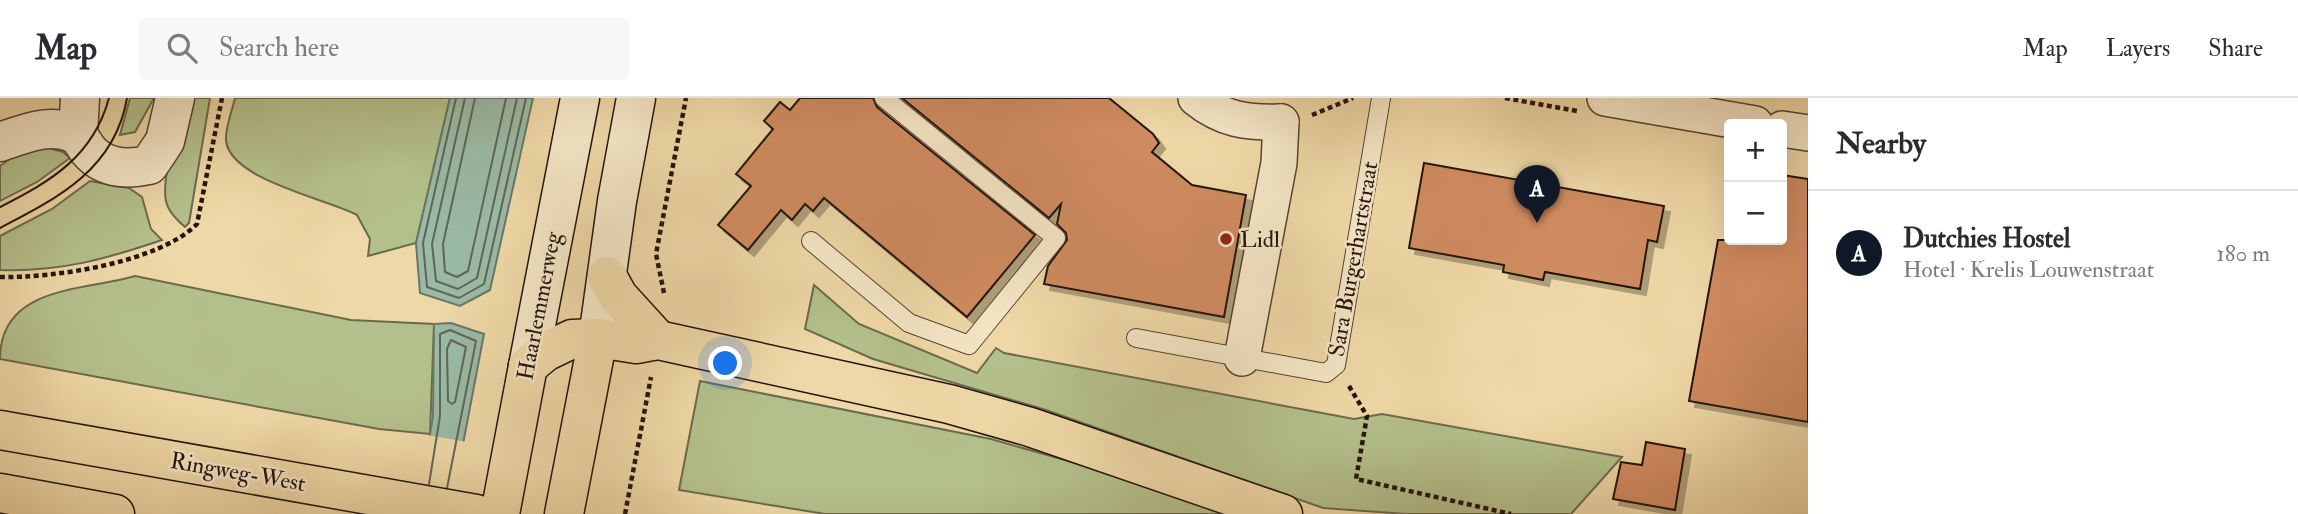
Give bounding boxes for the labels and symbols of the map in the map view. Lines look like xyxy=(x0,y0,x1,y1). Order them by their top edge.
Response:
street label: Sara Burgerhartstraat xyxy=(1322,159,1384,359)
pin: A xyxy=(1514,165,1560,223)
place label: Lidl xyxy=(1240,225,1280,254)
street label: Haarlemmerweg xyxy=(510,229,568,383)
marker: Lidl xyxy=(1218,231,1234,247)
your location xyxy=(708,346,742,380)
street label: Ringweg-West xyxy=(168,446,308,498)

